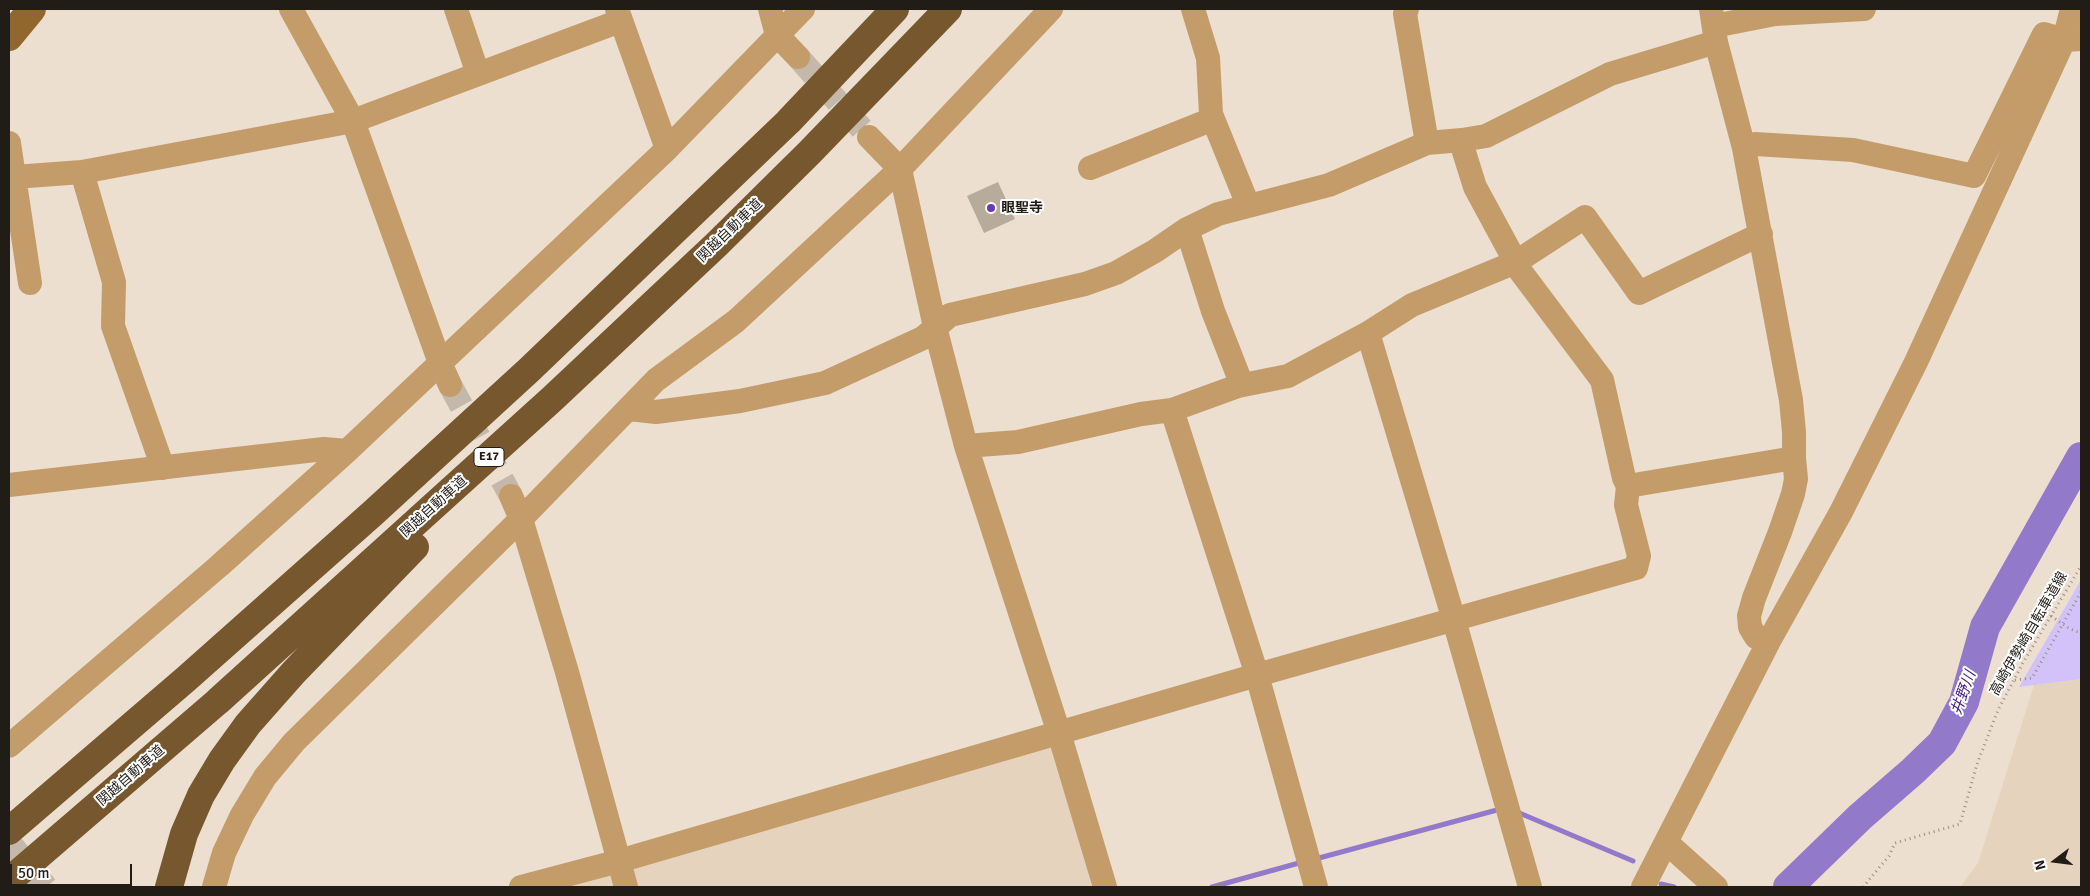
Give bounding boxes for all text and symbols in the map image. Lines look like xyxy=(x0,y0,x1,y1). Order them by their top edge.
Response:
street label: 関越自動車道 xyxy=(694,196,766,266)
place label: 眼聖寺 xyxy=(1001,200,1043,216)
marker: 眼聖寺 xyxy=(985,202,997,214)
road number: E17 xyxy=(474,448,504,467)
street label: 関越自動車道 xyxy=(397,473,471,541)
street label: 高崎伊勢崎自転車道線 xyxy=(1987,569,2071,699)
water label: 井野川 xyxy=(1948,669,1980,717)
street label: 関越自動車道 xyxy=(94,742,168,810)
north arrow xyxy=(2030,836,2080,886)
scale bar xyxy=(12,854,135,886)
text: N xyxy=(2031,858,2050,872)
text: 50 m xyxy=(18,864,49,882)

